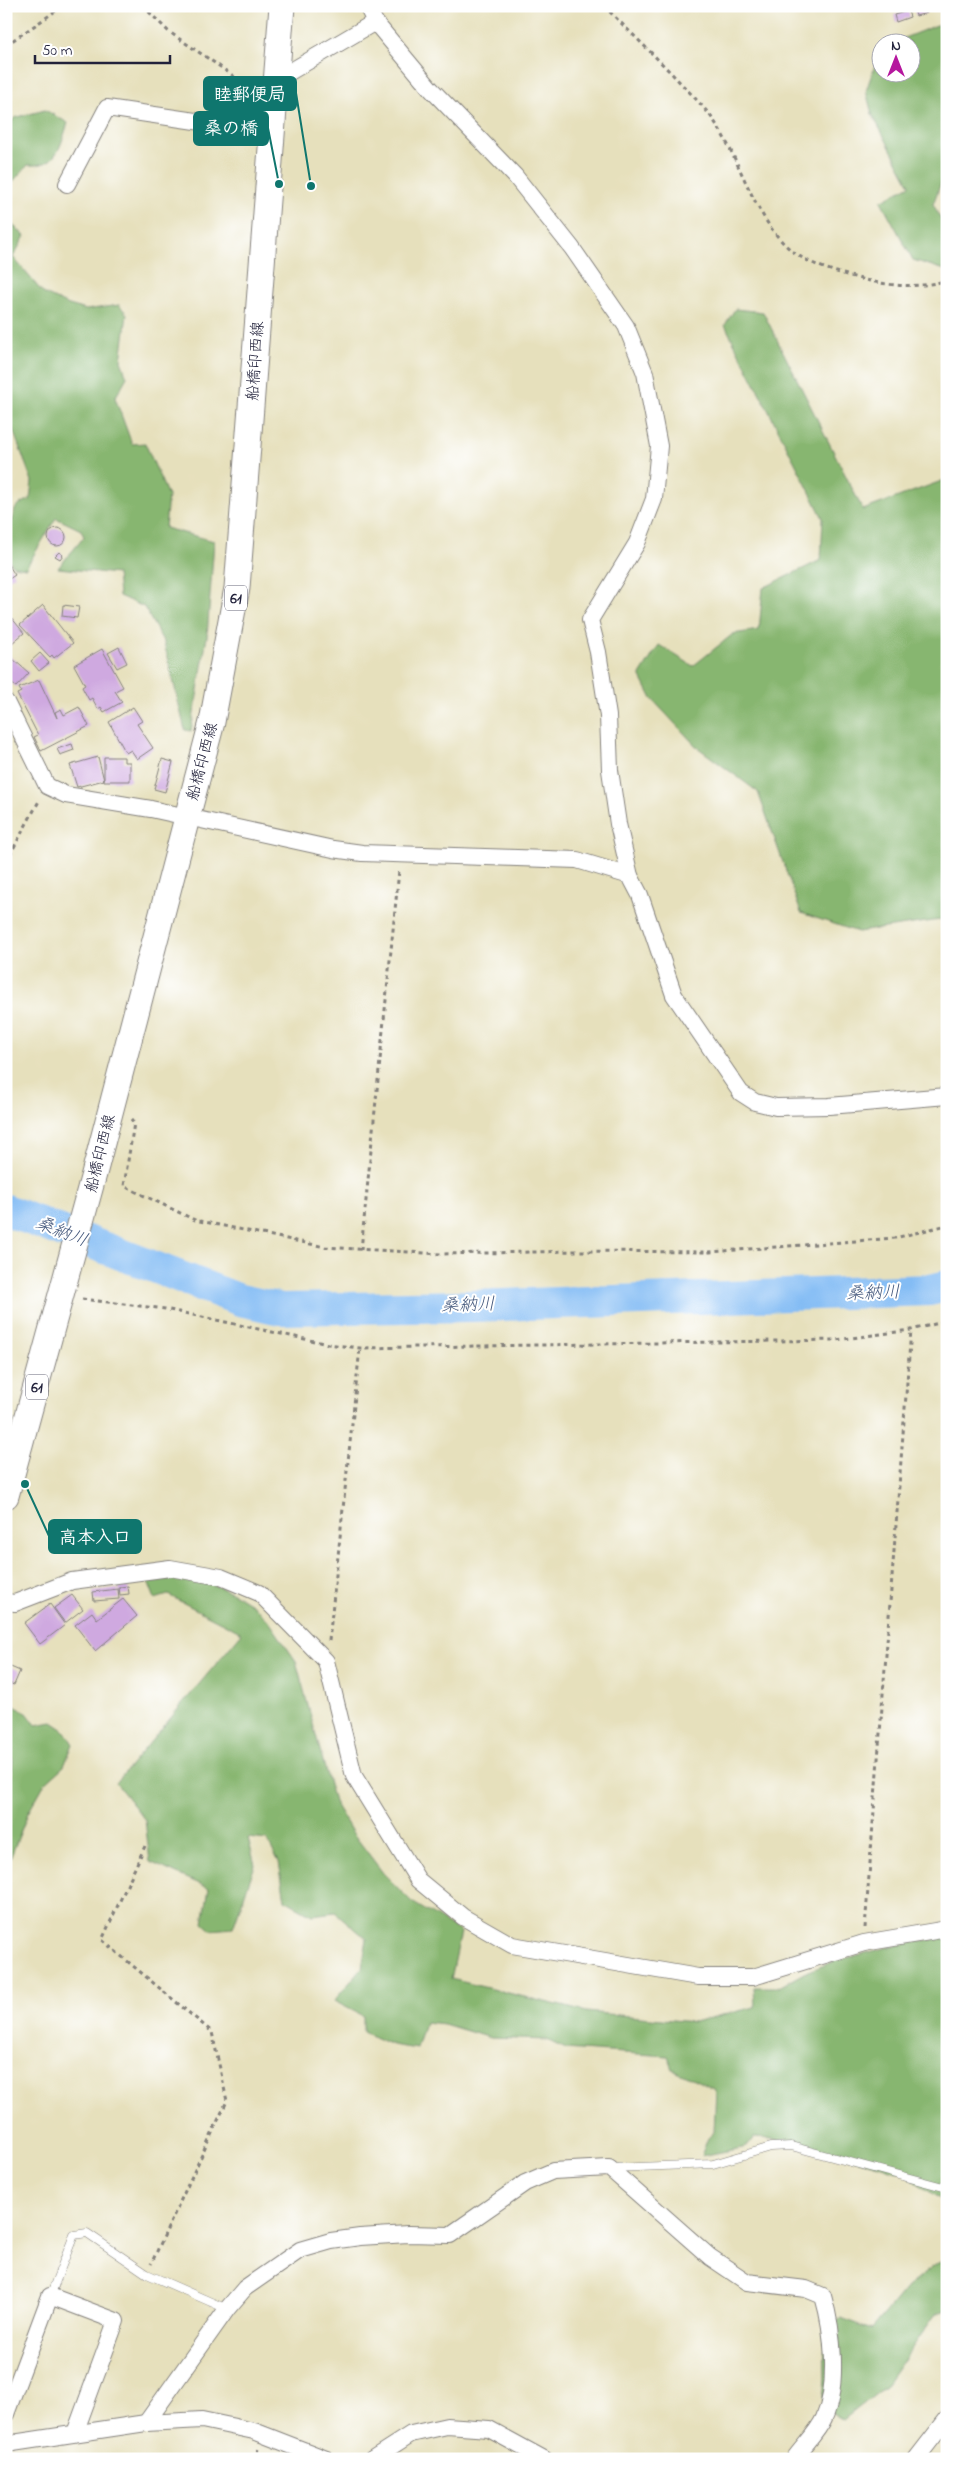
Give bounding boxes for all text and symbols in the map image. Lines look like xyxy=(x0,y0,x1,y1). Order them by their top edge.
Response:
scale bar xyxy=(35,32,170,64)
north arrow xyxy=(870,32,920,82)
text: N xyxy=(891,36,901,57)
text: 50 m xyxy=(42,40,73,62)
callout: 睦郵便局 xyxy=(204,77,296,110)
text: 睦郵便局 xyxy=(214,83,286,109)
callout: 桑の橋 xyxy=(194,112,268,145)
text: 桑の橋 xyxy=(204,117,258,143)
street label: 船橋印西線 xyxy=(241,320,271,402)
road number: 61 xyxy=(225,586,247,610)
street label: 船橋印西線 xyxy=(181,720,225,803)
street label: 船橋印西線 xyxy=(80,1112,122,1195)
water label: 桑納川 xyxy=(31,1211,91,1255)
water label: 桑納川 xyxy=(846,1280,901,1308)
water label: 桑納川 xyxy=(441,1292,496,1320)
road number: 61 xyxy=(26,1374,48,1400)
callout: 高本入口 xyxy=(49,1520,141,1553)
text: 高本入口 xyxy=(59,1526,131,1552)

